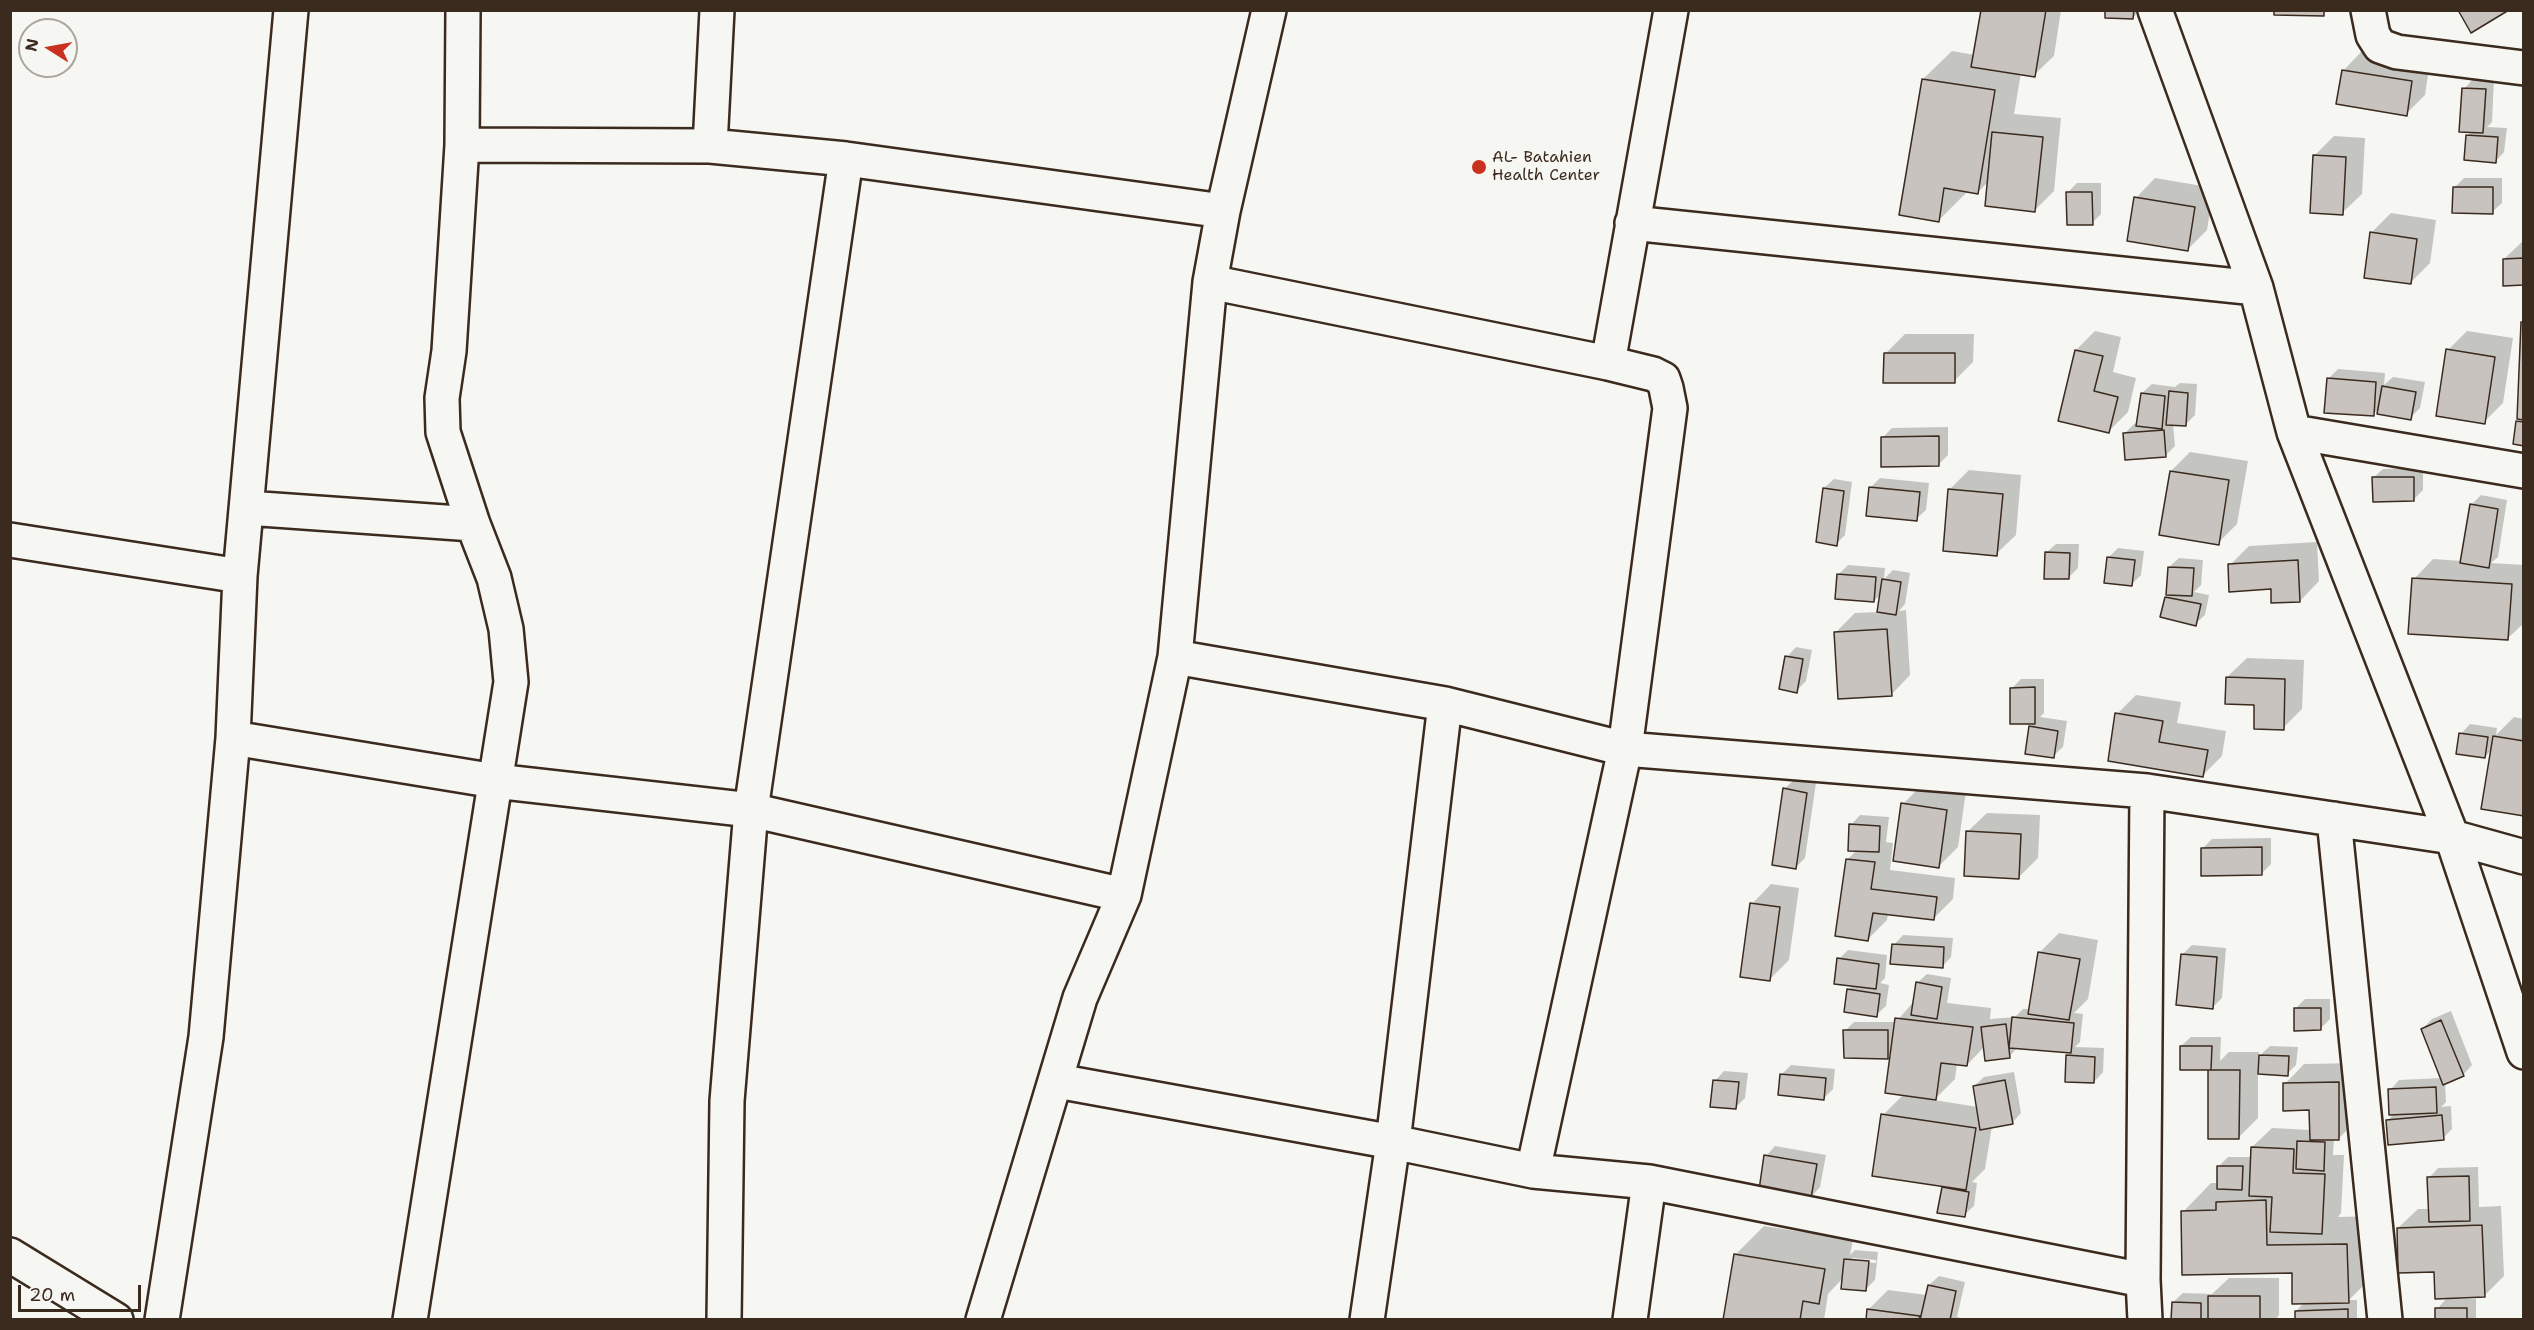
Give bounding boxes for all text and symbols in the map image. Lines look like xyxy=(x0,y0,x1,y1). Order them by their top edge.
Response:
north arrow xyxy=(18,18,78,78)
text: N xyxy=(20,37,43,53)
place label: AL- Batahien Health Center xyxy=(1492,148,1600,186)
marker: AL- Batahien Health Center xyxy=(1470,158,1488,176)
scale bar xyxy=(21,1273,144,1311)
text: 20 m xyxy=(29,1283,75,1307)

